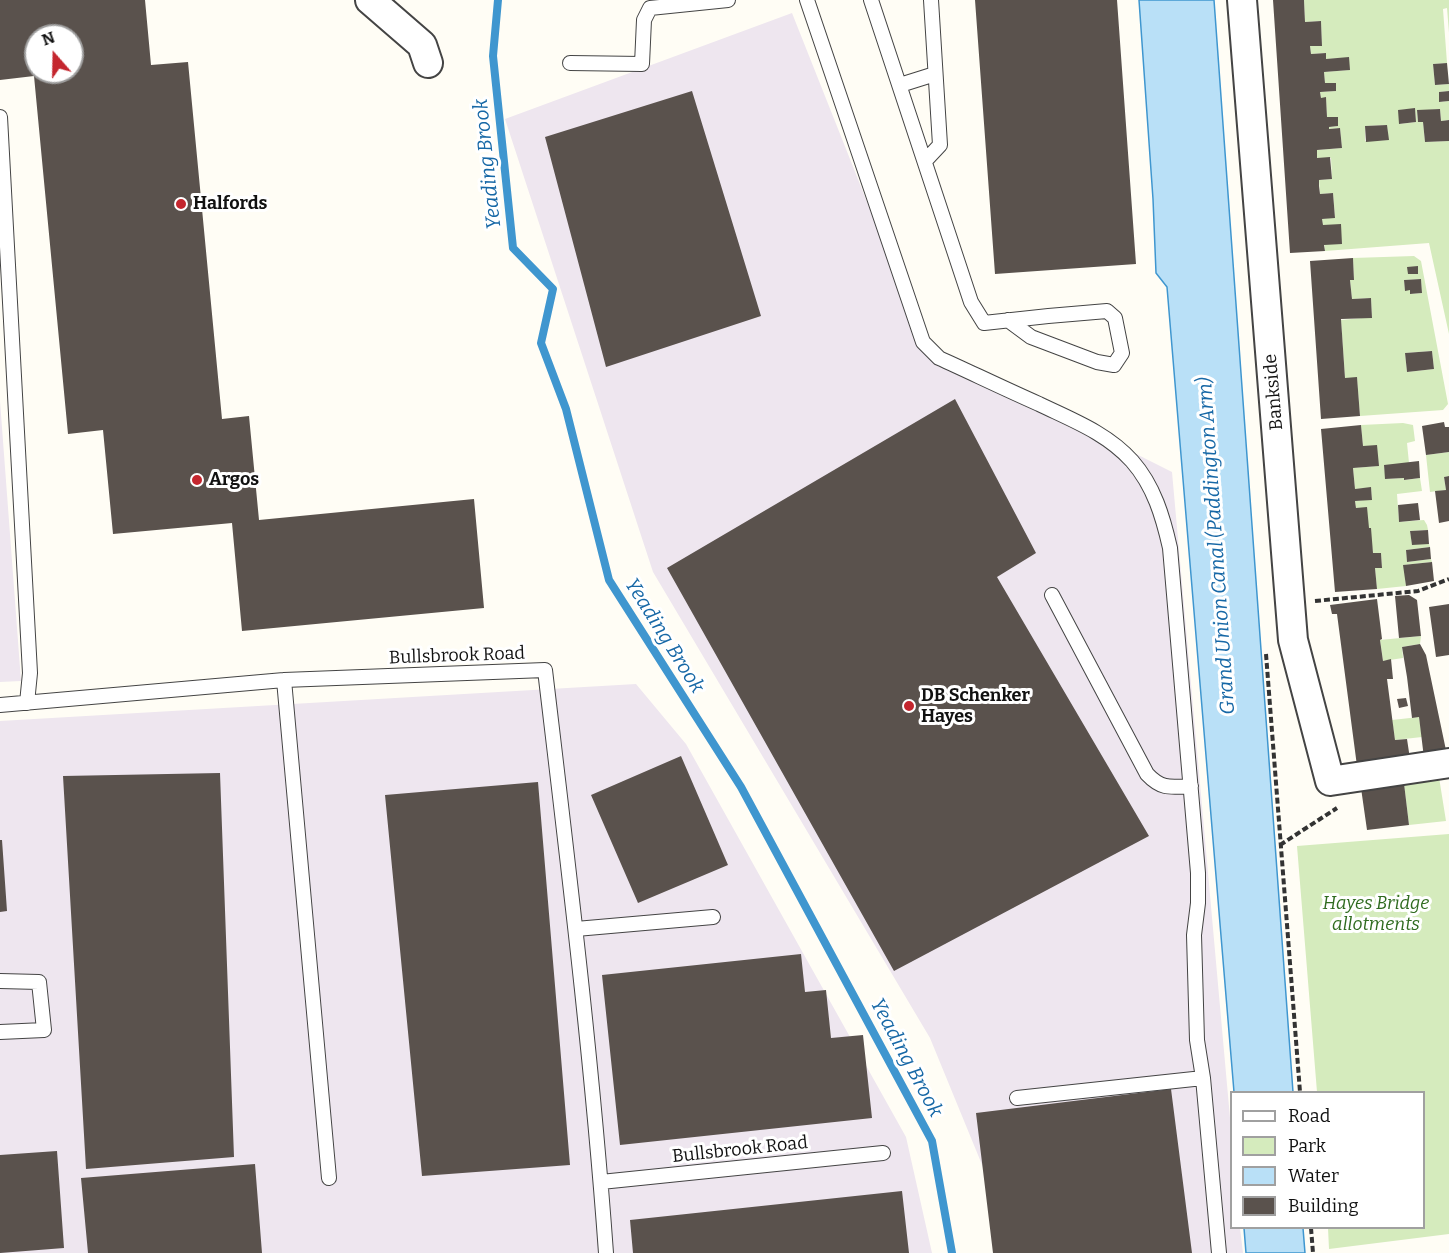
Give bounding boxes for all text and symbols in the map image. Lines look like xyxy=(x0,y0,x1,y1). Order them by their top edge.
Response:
north arrow xyxy=(24,24,84,84)
text: N xyxy=(39,27,57,50)
water label: Yeading Brook xyxy=(469,98,507,230)
place label: Halfords xyxy=(193,193,267,215)
marker: Halfords xyxy=(174,197,188,211)
street label: Bankside xyxy=(1260,353,1288,431)
water label: Grand Union Canal (Paddington Arm) xyxy=(1193,377,1241,715)
place label: Argos xyxy=(209,469,259,491)
marker: Argos xyxy=(190,473,204,487)
water label: Yeading Brook xyxy=(619,574,709,698)
street label: Bullsbrook Road xyxy=(389,643,525,669)
place label: DB Schenker Hayes xyxy=(921,685,1030,728)
marker: DB Schenker Hayes xyxy=(902,699,916,713)
park label: Hayes Bridge allotments xyxy=(1323,893,1429,936)
water label: Yeading Brook xyxy=(865,995,947,1121)
legend xyxy=(1230,1091,1425,1229)
text: Road xyxy=(1288,1105,1330,1127)
street label: Bullsbrook Road xyxy=(671,1132,809,1168)
text: Park xyxy=(1288,1135,1326,1157)
text: Water xyxy=(1288,1165,1339,1187)
text: Building xyxy=(1288,1195,1359,1217)

